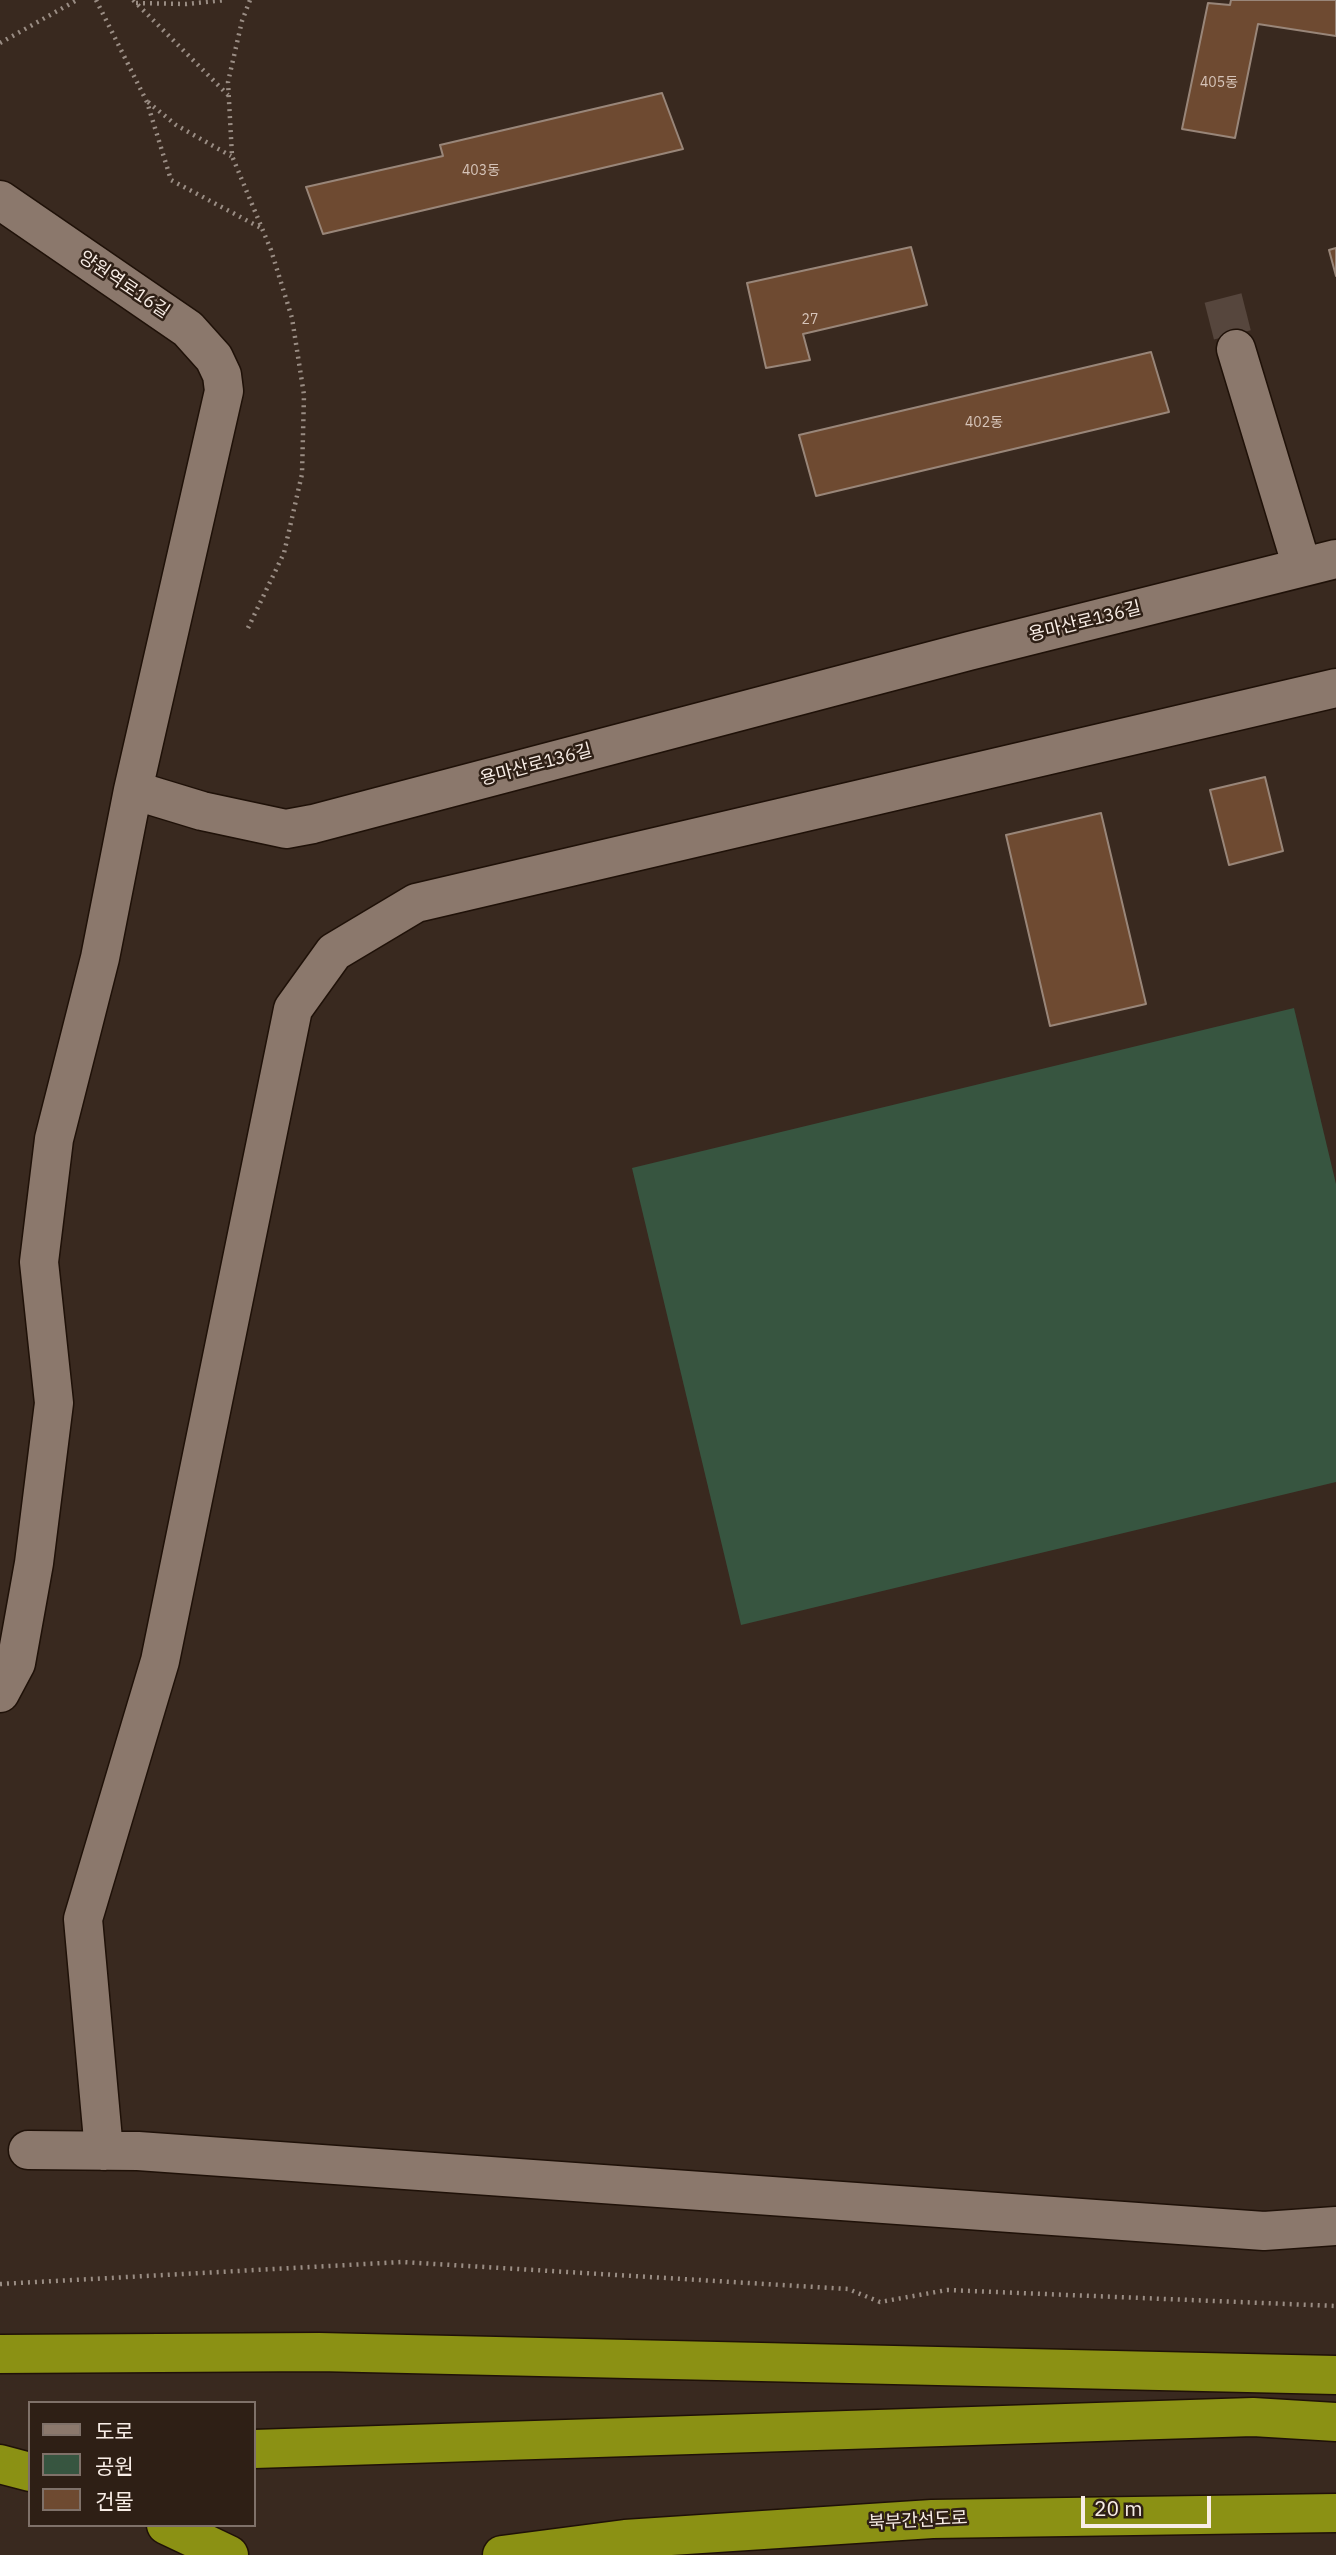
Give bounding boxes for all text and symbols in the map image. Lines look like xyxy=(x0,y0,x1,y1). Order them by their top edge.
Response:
house number: 405동 xyxy=(1200,75,1238,91)
house number: 403동 xyxy=(462,163,500,179)
street label: 양원역로16길 xyxy=(75,247,173,323)
house number: 27 xyxy=(802,312,818,328)
house number: 402동 xyxy=(965,415,1003,431)
street label: 용마산로136길 xyxy=(1026,598,1144,646)
street label: 용마산로136길 xyxy=(478,740,594,790)
legend xyxy=(28,2401,256,2527)
text: 도로 xyxy=(95,2417,134,2445)
text: 공원 xyxy=(95,2452,134,2480)
scale bar xyxy=(1084,2482,1214,2526)
text: 건물 xyxy=(95,2487,134,2515)
text: 20 m xyxy=(1094,2494,1143,2522)
street label: 북부간선도로 xyxy=(868,2508,968,2534)

